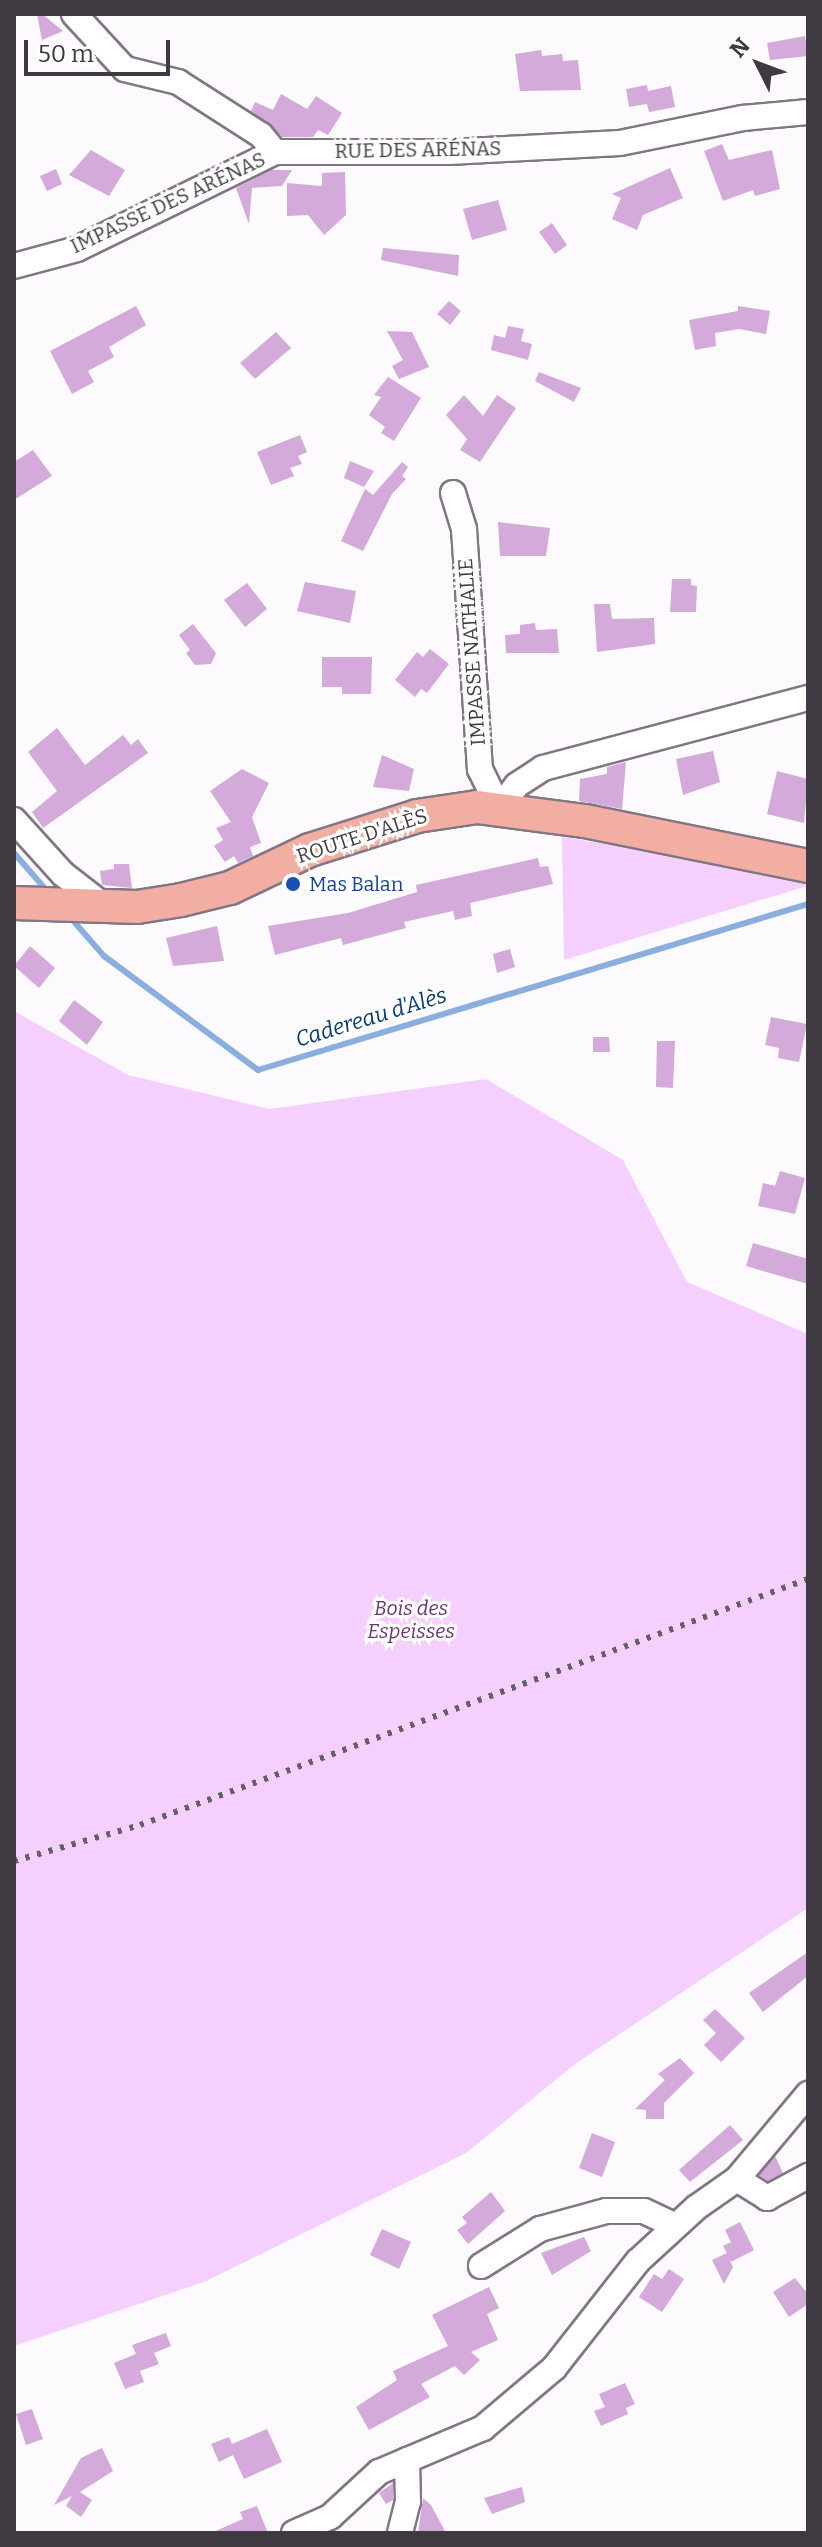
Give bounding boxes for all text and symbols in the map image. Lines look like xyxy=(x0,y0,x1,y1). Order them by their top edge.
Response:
scale bar xyxy=(28,24,174,74)
north arrow xyxy=(718,24,798,104)
text: N xyxy=(724,32,756,63)
text: 50 m xyxy=(38,40,94,68)
street label: RUE DES ARÉNAS xyxy=(334,137,502,163)
street label: IMPASSE DES ARÉNAS xyxy=(67,147,269,259)
street label: IMPASSE NATHALIE xyxy=(453,557,491,747)
street label: ROUTE D'ALÈS xyxy=(294,804,430,868)
place label: Mas Balan xyxy=(309,872,403,896)
marker: Mas Balan xyxy=(284,875,302,893)
water label: Cadereau d'Alès xyxy=(292,981,450,1053)
park label: Bois des Espeisses xyxy=(367,1597,455,1644)

